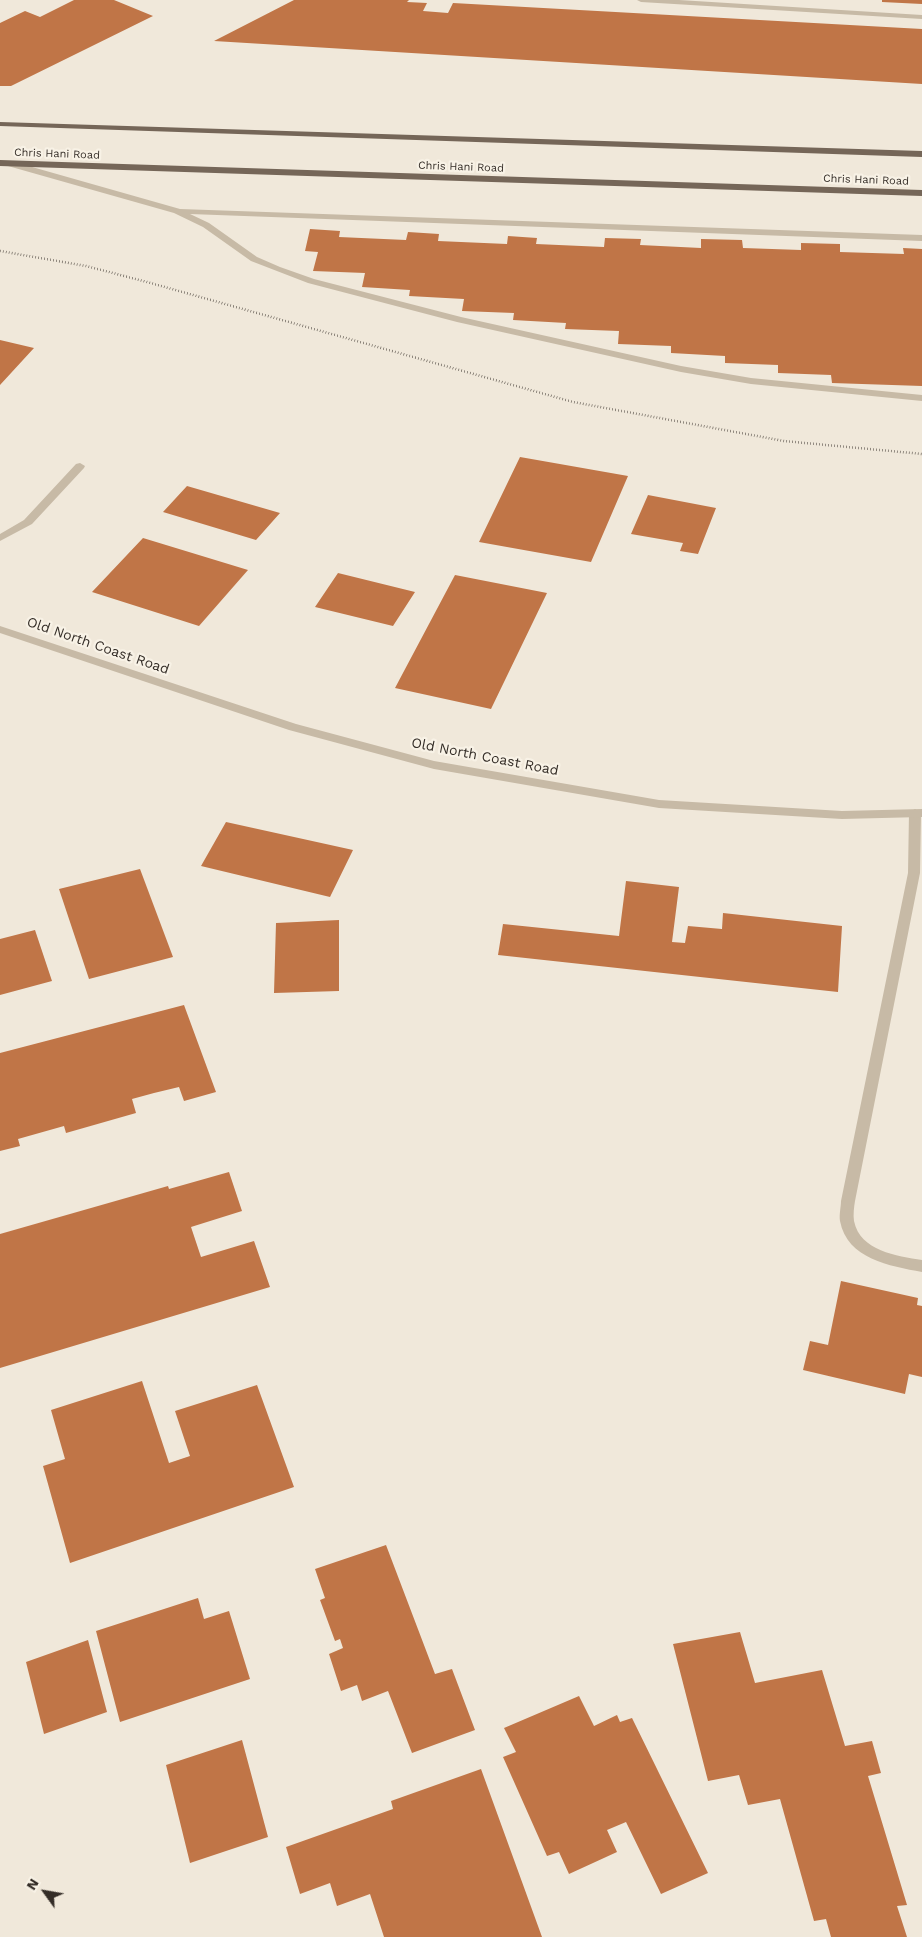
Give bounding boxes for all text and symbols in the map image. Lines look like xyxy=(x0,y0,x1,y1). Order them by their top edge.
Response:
street label: Chris Hani Road xyxy=(14,146,100,162)
street label: Chris Hani Road xyxy=(418,159,504,175)
street label: Chris Hani Road xyxy=(823,172,909,188)
street label: Old North Coast Road xyxy=(25,614,171,678)
street label: Old North Coast Road xyxy=(410,734,560,780)
north arrow xyxy=(20,1867,70,1917)
text: N xyxy=(23,1875,42,1893)

